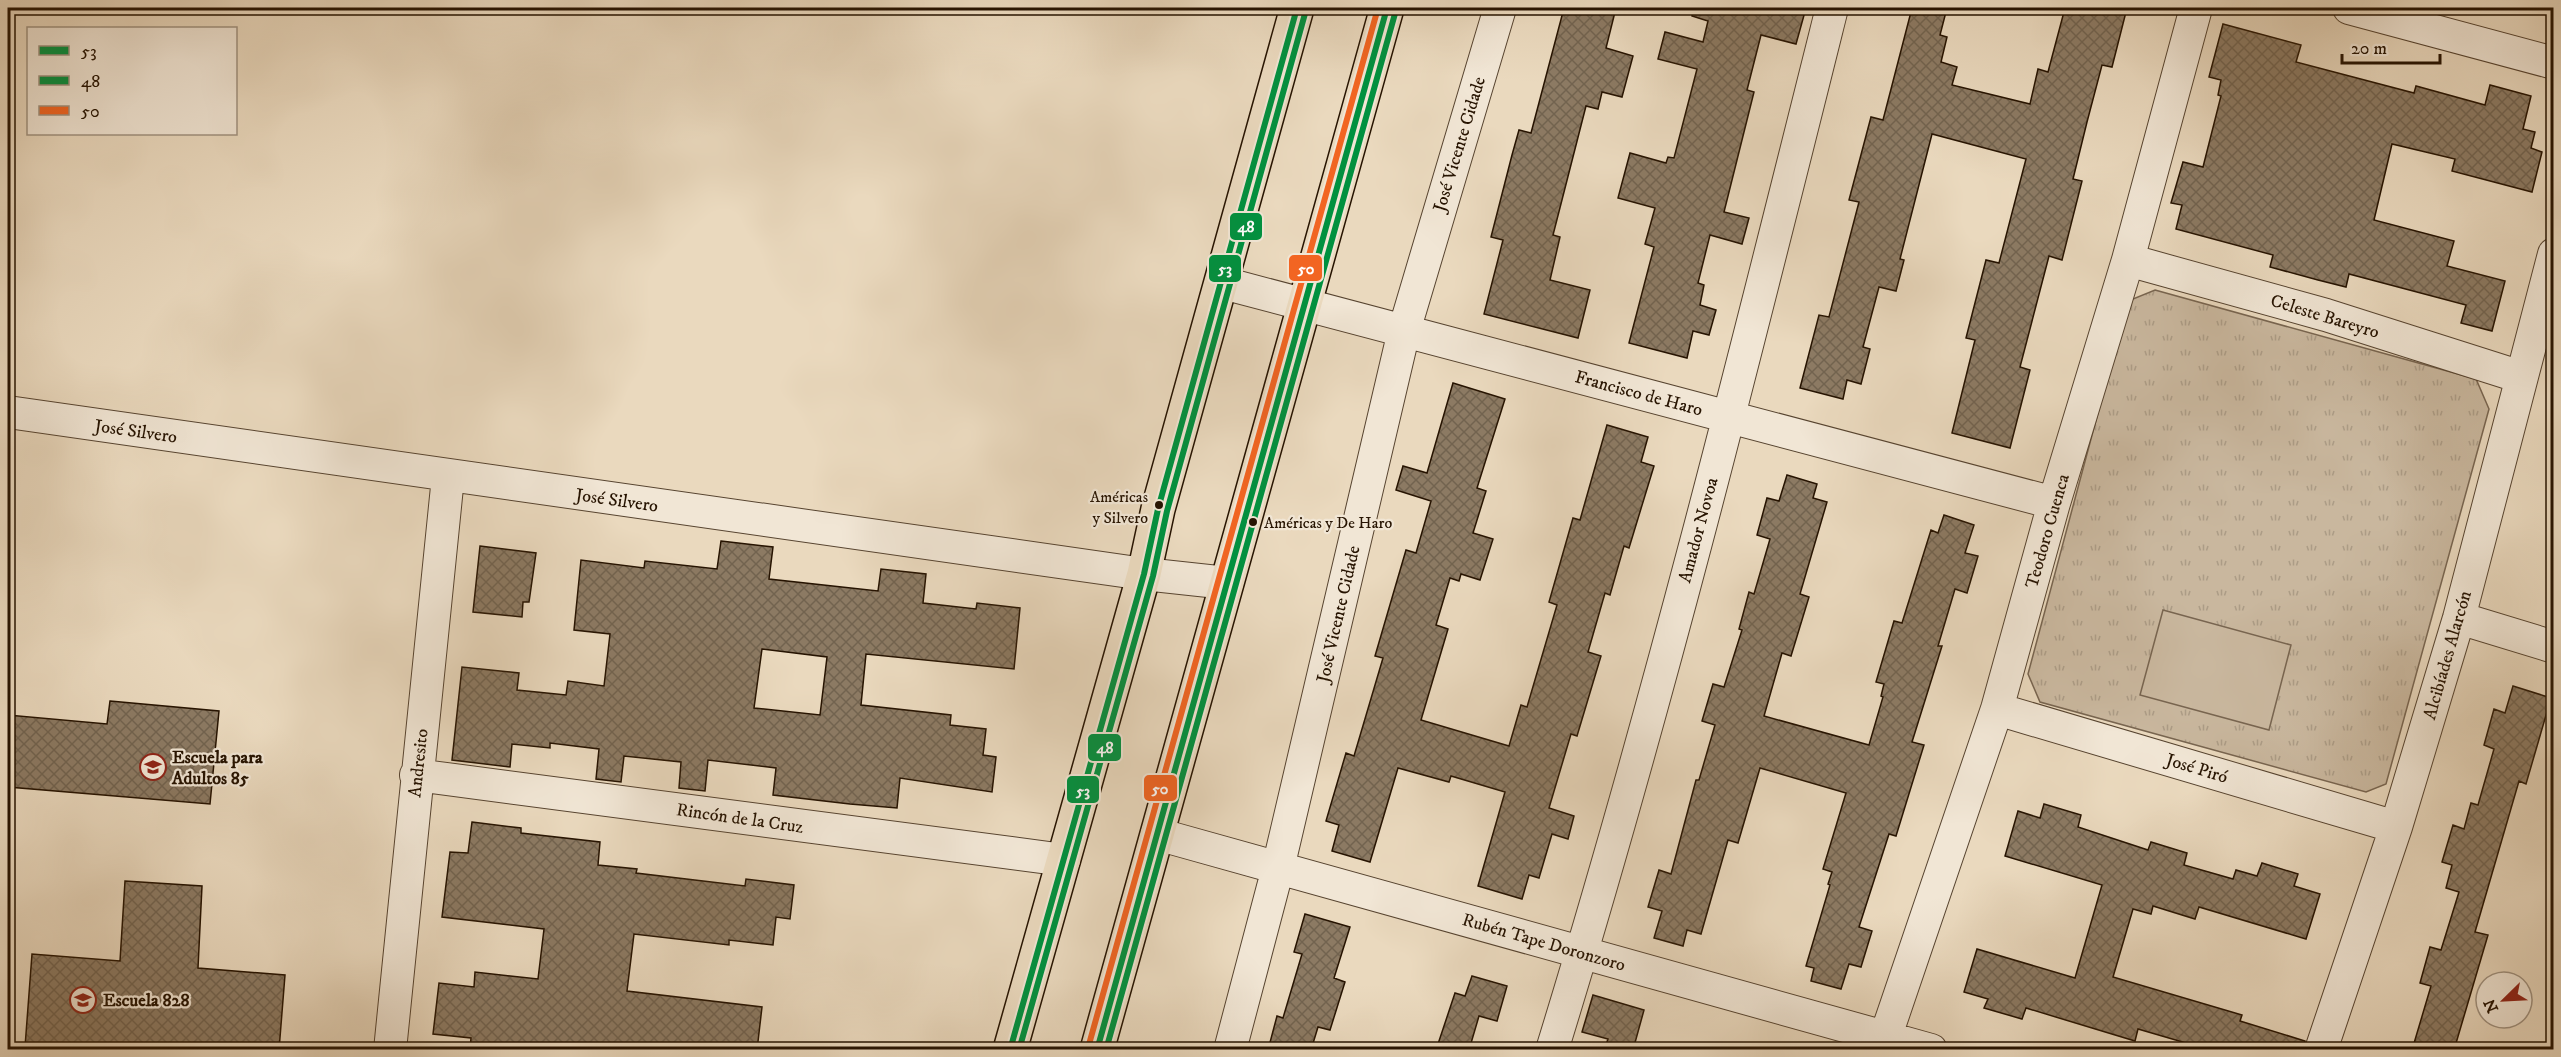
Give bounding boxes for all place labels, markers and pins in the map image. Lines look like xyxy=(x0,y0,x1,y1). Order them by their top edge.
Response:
place label: Américas y Silvero xyxy=(1090,487,1148,528)
marker: Américas y Silvero xyxy=(1153,499,1165,511)
place label: Américas y De Haro xyxy=(1264,513,1393,533)
marker: Américas y De Haro xyxy=(1247,516,1259,528)
place label: Escuela para Adultos 85 xyxy=(171,747,263,790)
school or university icon: Escuela para Adultos 85 xyxy=(138,752,168,782)
school or university icon: Escuela 828 xyxy=(68,985,98,1015)
place label: Escuela 828 xyxy=(103,990,189,1012)

